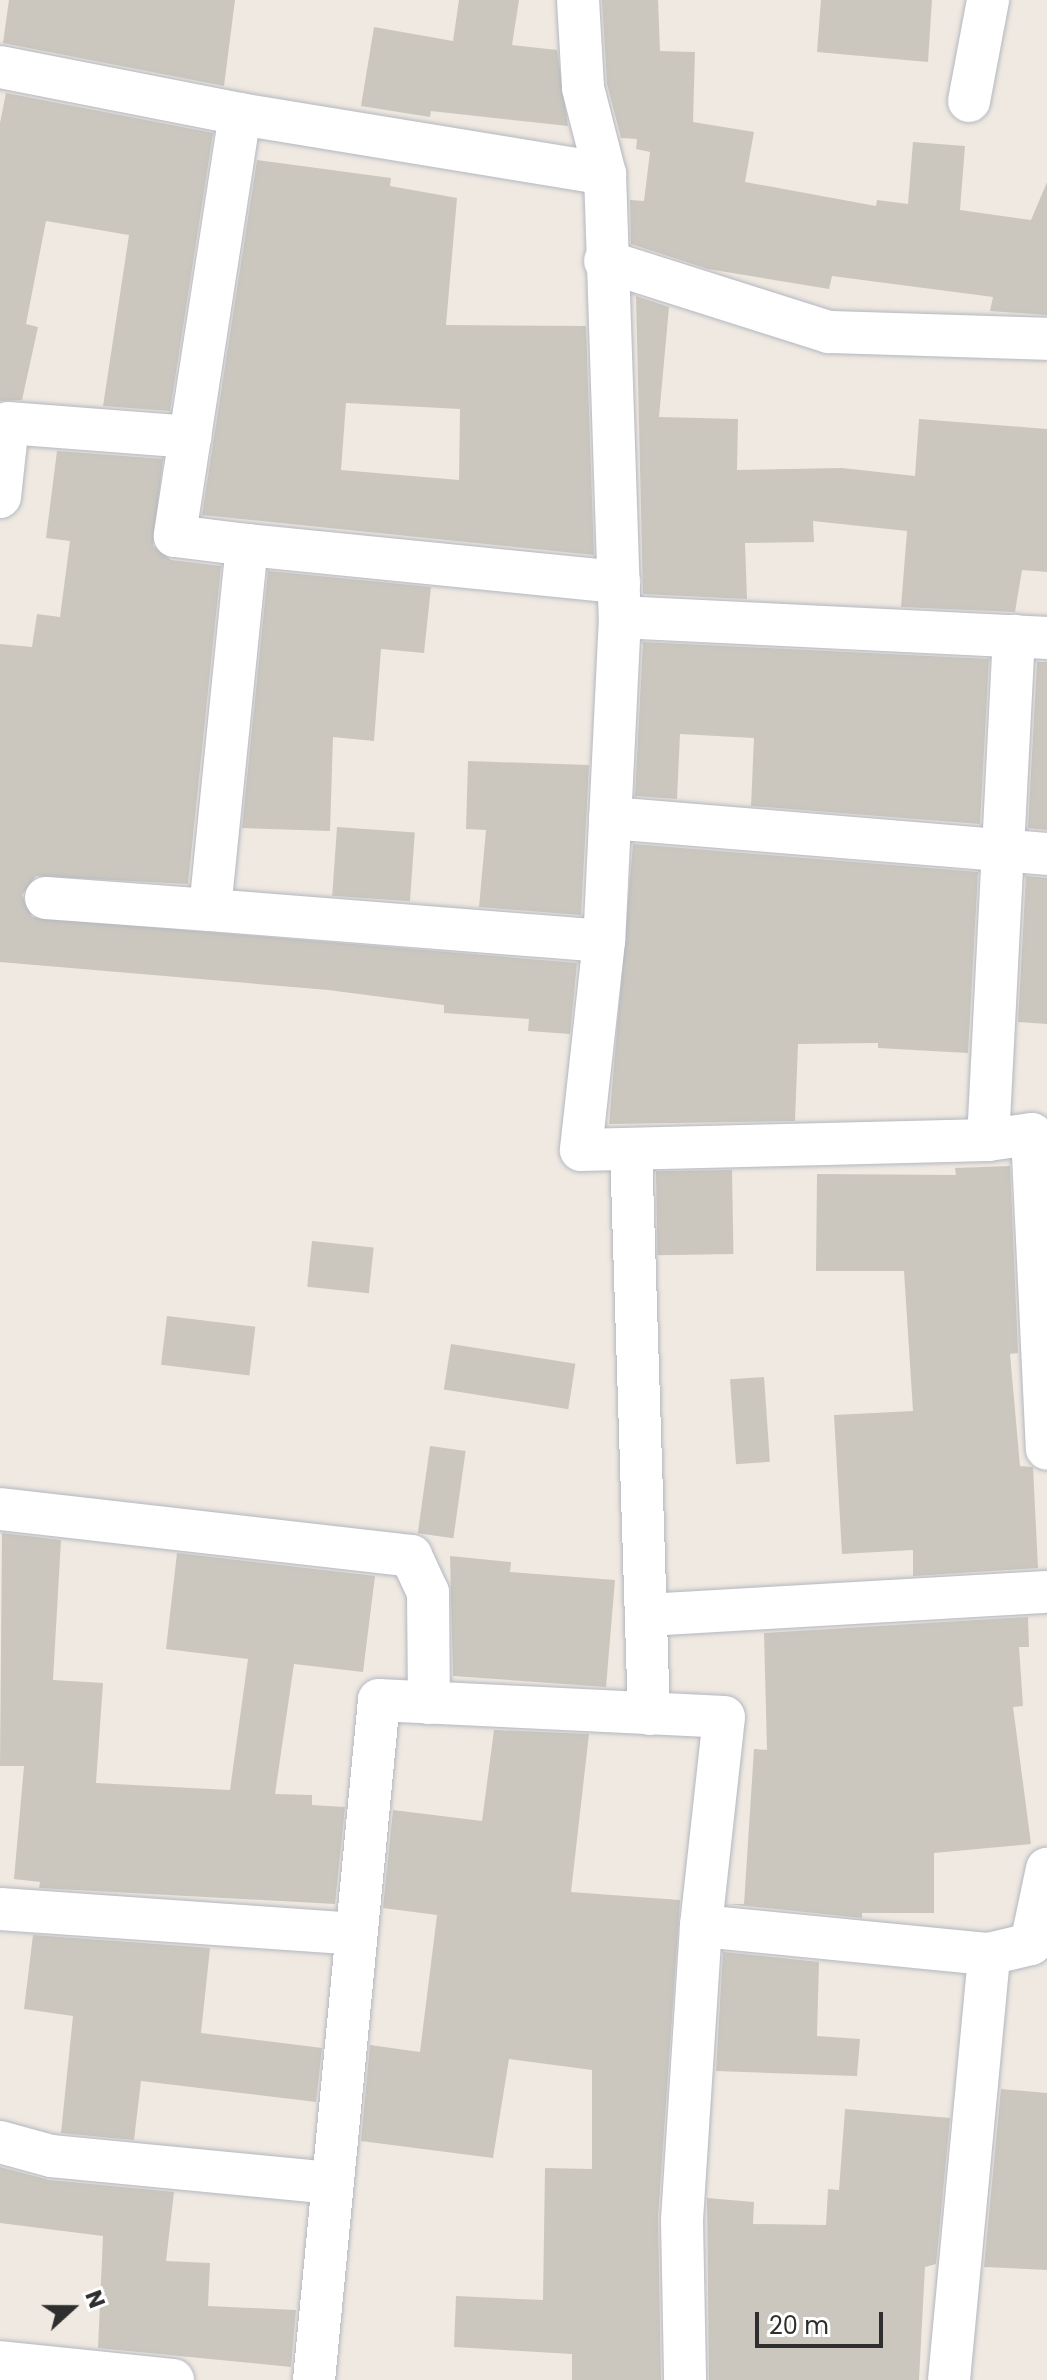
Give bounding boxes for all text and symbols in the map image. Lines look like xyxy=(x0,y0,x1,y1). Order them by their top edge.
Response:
north arrow xyxy=(32,2268,112,2348)
text: N xyxy=(77,2286,112,2312)
scale bar xyxy=(759,2296,887,2346)
text: 20 m xyxy=(769,2309,829,2342)

